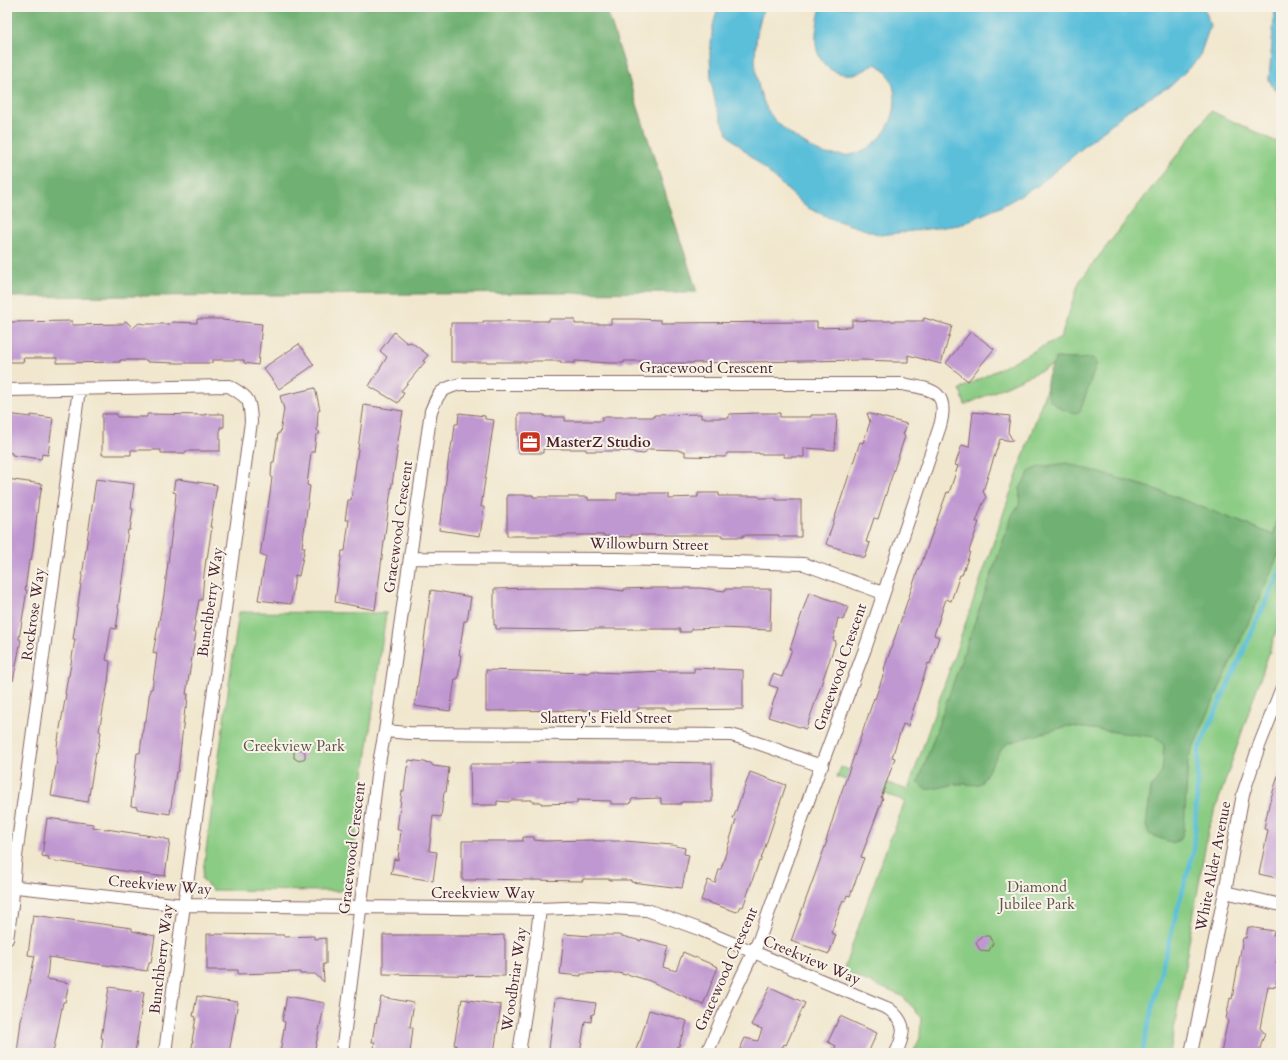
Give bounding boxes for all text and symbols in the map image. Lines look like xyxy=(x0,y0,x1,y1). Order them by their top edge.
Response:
street label: Gracewood Crescent xyxy=(639,358,773,378)
office icon: MasterZ Studio xyxy=(517,429,543,455)
place label: MasterZ Studio xyxy=(546,432,651,452)
street label: Gracewood Crescent xyxy=(379,459,417,594)
street label: Willowburn Street xyxy=(588,533,709,555)
street label: Bunchberry Way xyxy=(192,546,228,658)
street label: Rockrose Way xyxy=(17,566,49,662)
street label: Gracewood Crescent xyxy=(809,600,871,733)
street label: Slattery's Field Street xyxy=(540,708,672,728)
park label: Creekview Park xyxy=(243,736,345,756)
street label: Gracewood Crescent xyxy=(334,780,370,915)
street label: White Alder Avenue xyxy=(1190,799,1235,934)
street label: Creekview Way xyxy=(107,870,213,900)
park label: Diamond Jubilee Park xyxy=(997,877,1075,914)
street label: Creekview Way xyxy=(431,883,535,903)
street label: Bunchberry Way xyxy=(144,903,178,1015)
street label: Gracewood Crescent xyxy=(690,904,762,1034)
street label: Woodbriar Way xyxy=(497,925,531,1034)
street label: Creekview Way xyxy=(760,930,864,990)

